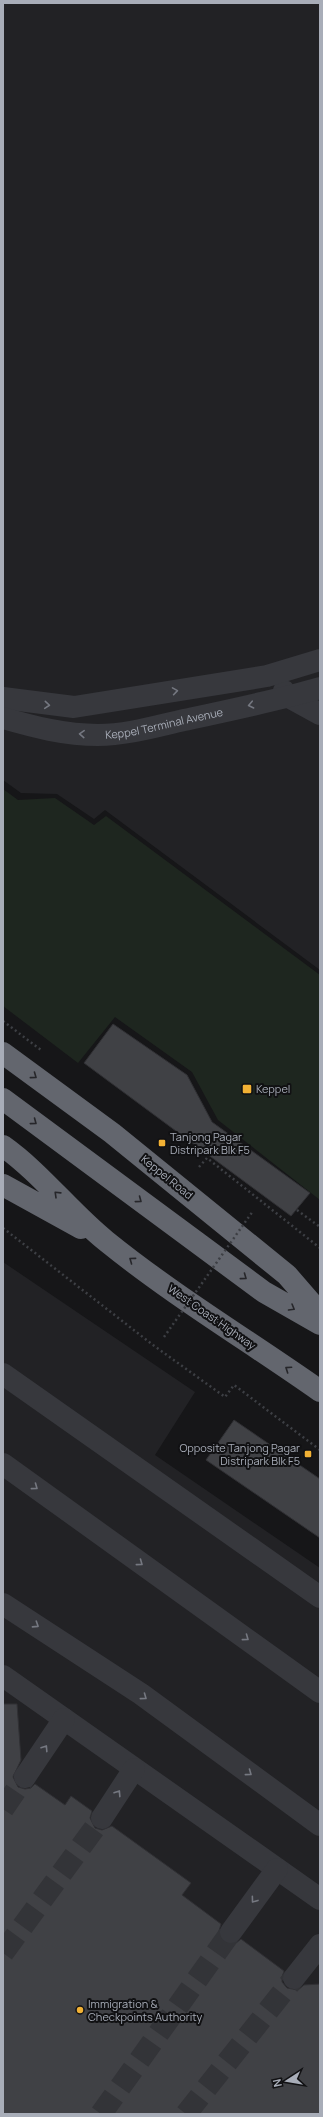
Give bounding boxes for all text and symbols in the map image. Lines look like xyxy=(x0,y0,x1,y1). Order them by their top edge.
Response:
one-way arrow xyxy=(172,687,178,696)
one-way arrow xyxy=(44,700,50,709)
one-way arrow xyxy=(248,701,254,709)
street label: Keppel Terminal Avenue xyxy=(105,704,225,742)
one-way arrow xyxy=(79,730,85,738)
one-way arrow xyxy=(30,1071,37,1078)
place label: Keppel xyxy=(256,1081,290,1096)
marker: Keppel xyxy=(241,1083,253,1095)
one-way arrow xyxy=(30,1117,37,1124)
place label: Tanjong Pagar Distripark Blk F5 xyxy=(170,1129,250,1157)
marker: Tanjong Pagar Distripark Blk F5 xyxy=(157,1138,167,1148)
street label: Keppel Road xyxy=(138,1151,196,1202)
one-way arrow xyxy=(54,1191,62,1199)
one-way arrow xyxy=(134,1195,141,1202)
one-way arrow xyxy=(129,1257,136,1265)
one-way arrow xyxy=(239,1272,246,1279)
street label: West Coast Highway xyxy=(165,1281,259,1353)
one-way arrow xyxy=(288,1303,295,1310)
one-way arrow xyxy=(285,1366,292,1374)
place label: Opposite Tanjong Pagar Distripark Blk F5 xyxy=(179,1440,300,1468)
marker: Opposite Tanjong Pagar Distripark Blk F5 xyxy=(303,1449,313,1459)
one-way arrow xyxy=(30,1482,37,1489)
one-way arrow xyxy=(136,1558,143,1565)
one-way arrow xyxy=(31,1620,38,1627)
one-way arrow xyxy=(242,1633,249,1641)
one-way arrow xyxy=(140,1692,147,1699)
one-way arrow xyxy=(40,1745,47,1752)
one-way arrow xyxy=(245,1768,252,1775)
one-way arrow xyxy=(113,1791,120,1798)
one-way arrow xyxy=(252,1896,259,1903)
place label: Immigration & Checkpoints Authority xyxy=(88,1996,203,2024)
marker: Immigration & Checkpoints Authority xyxy=(75,2005,85,2015)
north arrow xyxy=(267,2061,307,2101)
text: N xyxy=(269,2078,285,2089)

